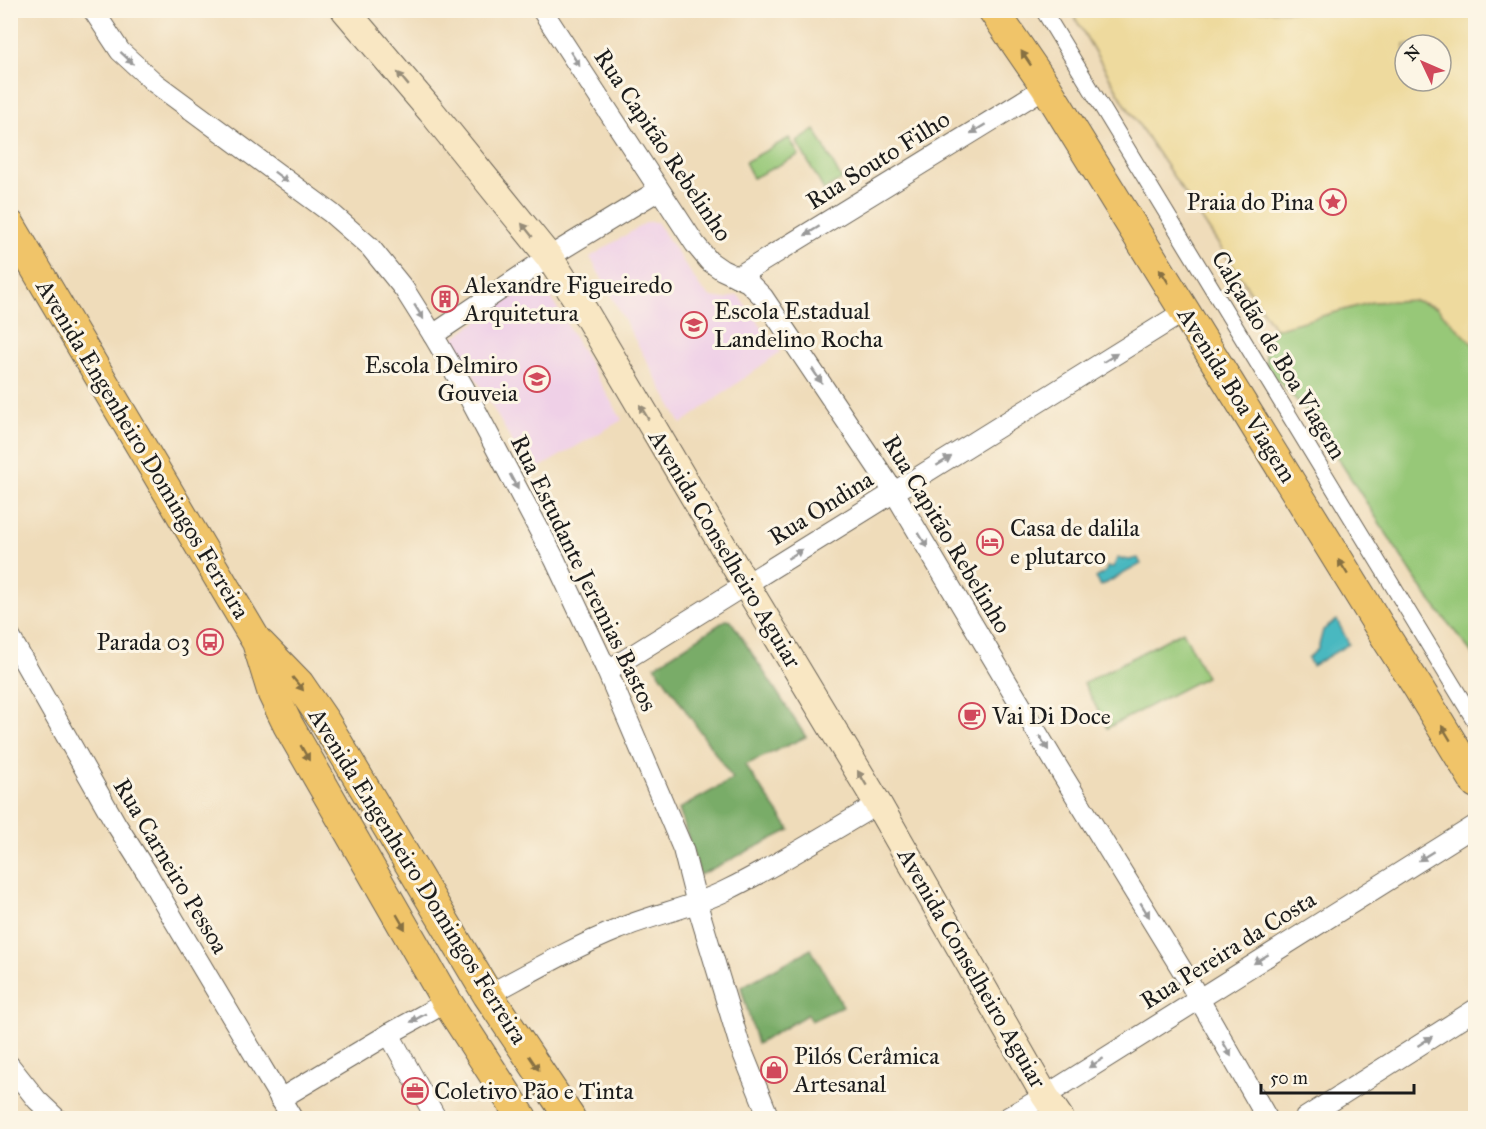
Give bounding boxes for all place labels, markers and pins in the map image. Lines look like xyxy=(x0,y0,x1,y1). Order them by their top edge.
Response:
place label: Praia do Pina xyxy=(1186,187,1315,217)
place icon: Praia do Pina xyxy=(1318,187,1348,217)
place label: Alexandre Figueiredo Arquitetura xyxy=(463,270,673,328)
building icon: Alexandre Figueiredo Arquitetura xyxy=(430,284,460,314)
place label: Escola Estadual Landelino Rocha xyxy=(714,296,884,354)
school or university icon: Escola Estadual Landelino Rocha xyxy=(679,310,709,340)
place label: Escola Delmiro Gouveia xyxy=(365,350,519,408)
school or university icon: Escola Delmiro Gouveia xyxy=(522,364,552,394)
place label: Casa de dalila e plutarco xyxy=(1010,513,1141,571)
hotel icon: Casa de dalila e plutarco xyxy=(975,527,1005,557)
place label: Parada 03 xyxy=(97,627,190,657)
bus stop icon: Parada 03 xyxy=(195,627,225,657)
cafe icon: Vai Di Doce xyxy=(957,701,987,731)
place label: Vai Di Doce xyxy=(991,701,1111,731)
place label: Pilós Cerâmica Artesanal xyxy=(793,1041,940,1099)
shop icon: Pilós Cerâmica Artesanal xyxy=(759,1055,789,1085)
office icon: Coletivo Pão e Tinta xyxy=(400,1076,430,1106)
place label: Coletivo Pão e Tinta xyxy=(434,1076,634,1106)

